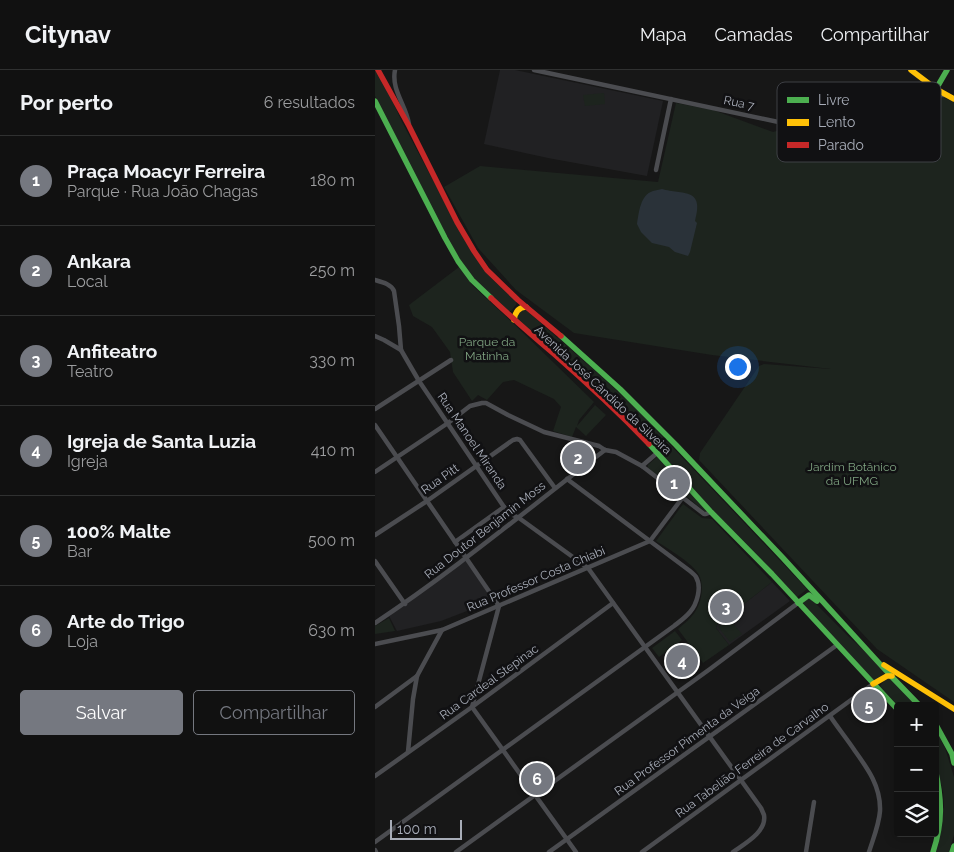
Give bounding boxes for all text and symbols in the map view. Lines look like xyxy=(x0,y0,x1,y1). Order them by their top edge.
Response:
text: Citynav xyxy=(25,20,111,49)
text: Mapa xyxy=(640,24,686,45)
text: Camadas xyxy=(714,24,793,45)
text: Compartilhar xyxy=(821,24,929,45)
legend xyxy=(777,82,941,162)
text: Por perto xyxy=(20,90,113,115)
text: Livre xyxy=(818,92,850,108)
text: 6 resultados xyxy=(264,93,355,112)
street label: Rua 7 xyxy=(722,93,756,113)
text: Lento xyxy=(818,114,855,130)
text: Parado xyxy=(818,137,864,153)
text: Praça Moacyr Ferreira xyxy=(67,160,265,182)
text: 1 xyxy=(32,171,40,190)
text: 180 m xyxy=(310,171,355,190)
text: Parque · Rua João Chagas xyxy=(67,182,258,201)
text: Ankara xyxy=(67,250,131,272)
text: 2 xyxy=(31,261,41,280)
text: 250 m xyxy=(309,261,355,280)
text: Local xyxy=(67,272,108,291)
street label: Avenida José Cândido da Silveira xyxy=(532,323,674,457)
park label: Parque da Matinha xyxy=(459,335,515,363)
text: Anfiteatro xyxy=(67,340,157,362)
text: 3 xyxy=(32,351,40,370)
text: 330 m xyxy=(309,351,355,370)
your location xyxy=(725,354,751,380)
text: Teatro xyxy=(67,362,113,381)
street label: Rua Manoel Miranda xyxy=(434,390,510,492)
text: Igreja de Santa Luzia xyxy=(67,430,256,452)
pin: 2 xyxy=(562,439,594,477)
text: 4 xyxy=(31,441,41,460)
text: 410 m xyxy=(311,441,355,460)
text: Igreja xyxy=(67,452,108,471)
park label: Jardim Botânico da UFMG xyxy=(807,460,897,488)
street label: Rua Pitt xyxy=(419,461,461,497)
pin: 1 xyxy=(658,464,690,502)
street label: Rua Doutor Benjamin Moss xyxy=(422,478,548,582)
text: 100% Malte xyxy=(67,520,171,542)
text: 5 xyxy=(32,531,40,550)
text: 500 m xyxy=(308,531,355,550)
text: Bar xyxy=(67,542,92,561)
street label: Rua Professor Costa Chiabi xyxy=(465,544,607,614)
pin: 3 xyxy=(710,588,742,626)
text: Arte do Trigo xyxy=(67,610,185,632)
text: 6 xyxy=(31,621,41,640)
text: 630 m xyxy=(308,621,355,640)
text: Loja xyxy=(67,632,98,651)
street label: Rua Cardeal Stepinac xyxy=(437,641,541,723)
pin: 4 xyxy=(666,642,698,680)
street label: Rua Professor Pimenta da Veiga xyxy=(612,684,762,798)
pin: 5 xyxy=(853,686,885,724)
button: Salvar xyxy=(20,690,183,735)
button: Compartilhar xyxy=(193,690,355,735)
street label: Rua Tabelião Ferreira de Carvalho xyxy=(673,700,831,820)
map controls xyxy=(894,702,939,837)
button: + xyxy=(894,702,939,747)
button: − xyxy=(894,747,939,792)
pin: 6 xyxy=(521,760,553,798)
button: layers xyxy=(894,792,939,837)
scale bar xyxy=(390,817,463,840)
text: 100 m xyxy=(397,821,437,837)

